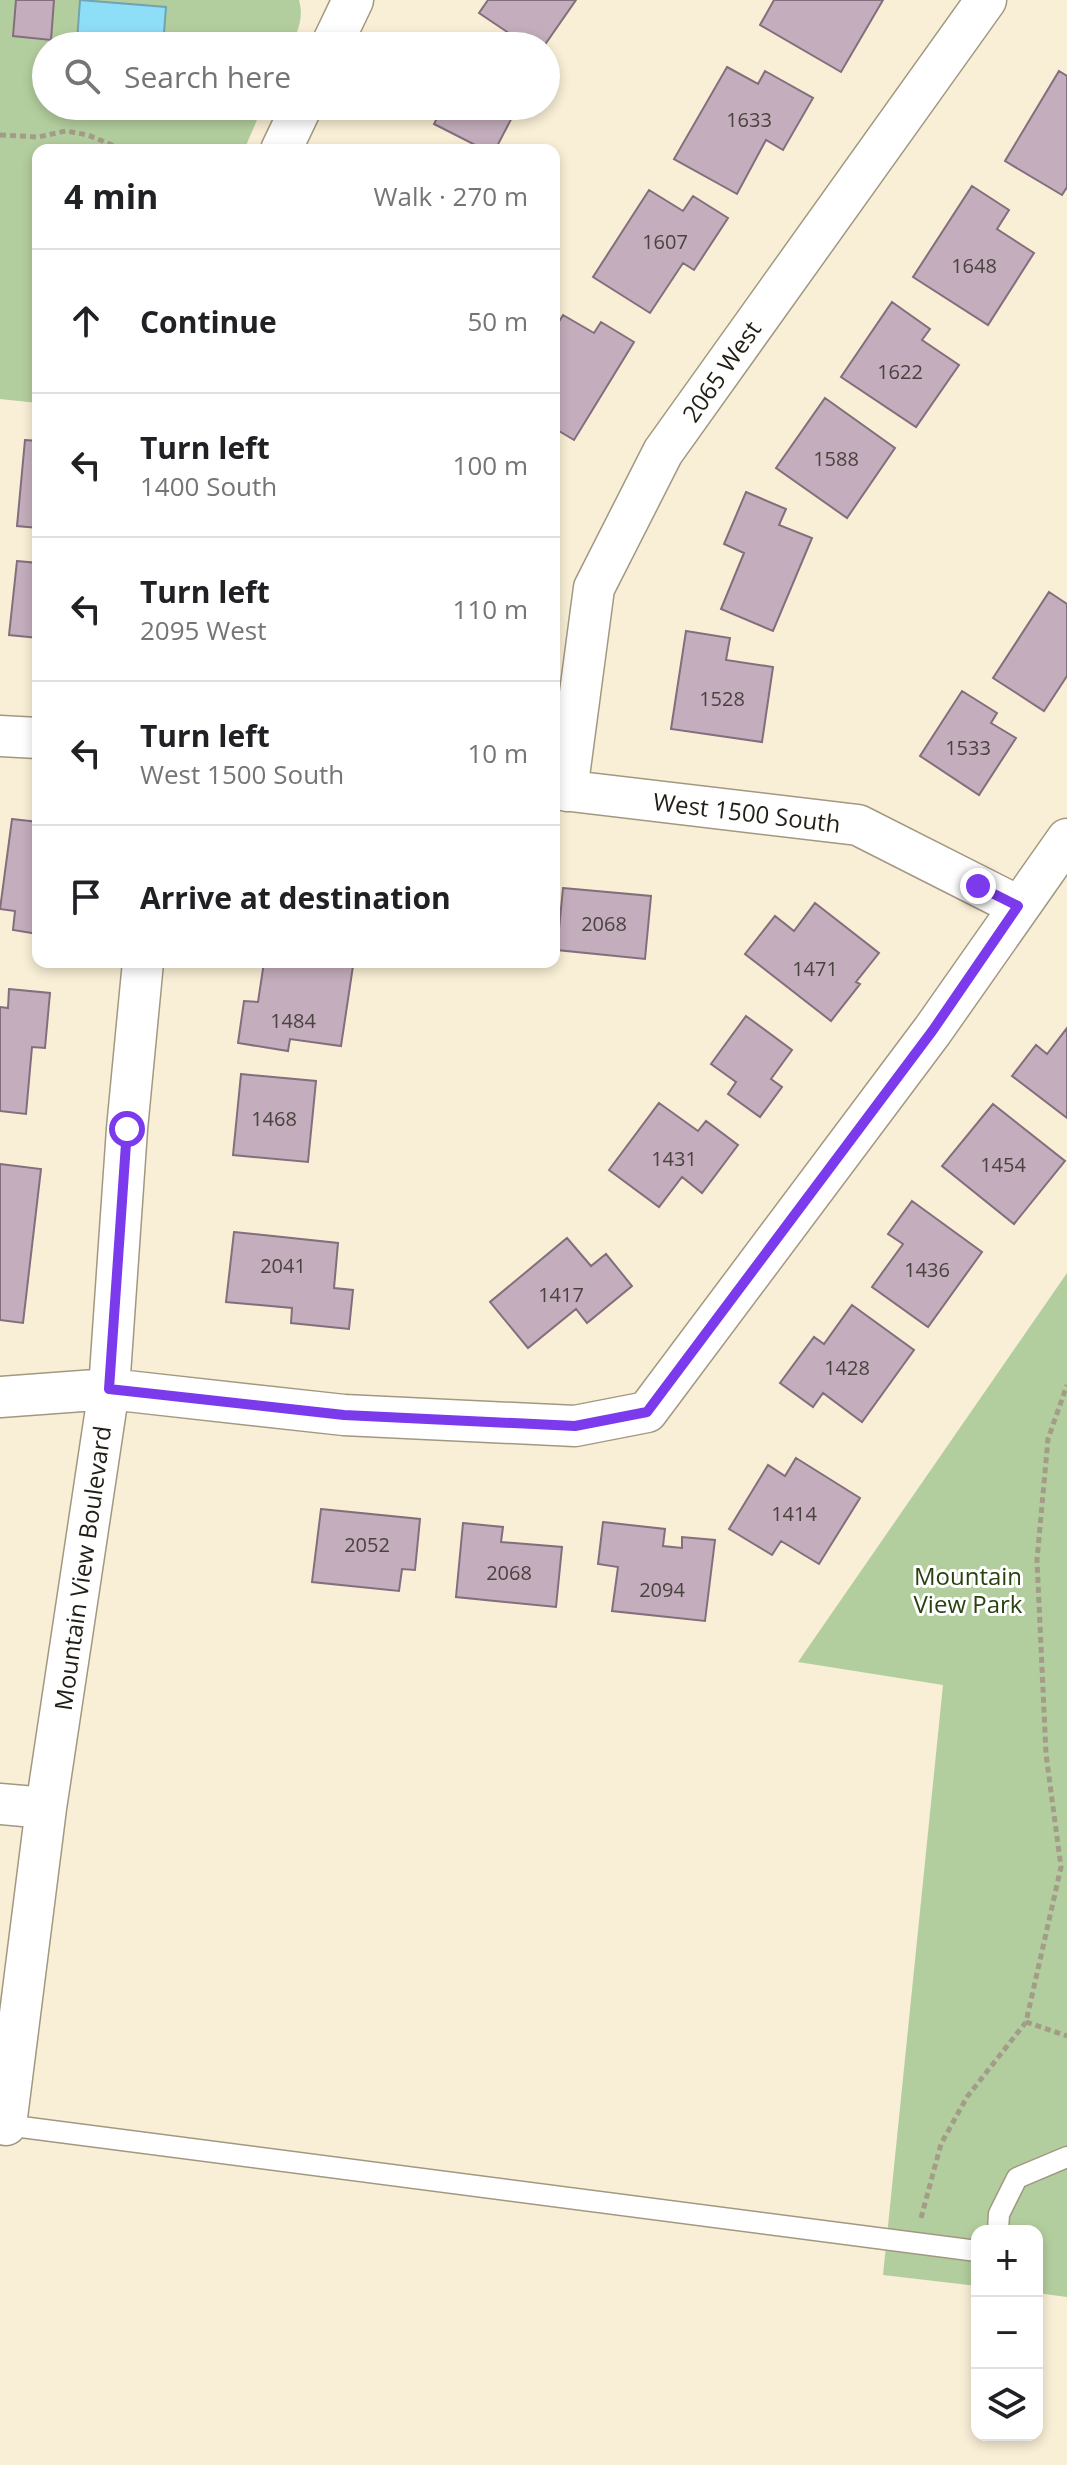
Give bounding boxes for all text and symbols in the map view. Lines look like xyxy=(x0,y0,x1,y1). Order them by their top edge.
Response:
search box xyxy=(32,32,560,120)
icon: search xyxy=(60,54,104,98)
text: Search here xyxy=(124,56,291,97)
house number: 1633 xyxy=(726,106,772,133)
text: 4 min xyxy=(64,173,158,219)
text: Walk · 270 m xyxy=(374,178,528,214)
house number: 1607 xyxy=(642,228,688,255)
house number: 1648 xyxy=(951,252,997,279)
icon: ahead xyxy=(64,299,108,343)
text: Continue xyxy=(140,301,277,342)
text: 50 m xyxy=(467,303,528,339)
street label: 2065 West xyxy=(674,314,768,428)
house number: 1622 xyxy=(877,358,923,385)
text: Turn left xyxy=(140,427,270,468)
icon: left xyxy=(64,443,108,487)
house number: 1588 xyxy=(813,445,859,472)
text: 100 m xyxy=(453,447,528,483)
text: 1400 South xyxy=(140,468,277,504)
text: Turn left xyxy=(140,571,270,612)
icon: left xyxy=(64,587,108,631)
text: 110 m xyxy=(453,591,528,627)
text: 2095 West xyxy=(140,612,266,648)
house number: 1528 xyxy=(699,685,745,712)
text: Turn left xyxy=(140,715,270,756)
icon: left xyxy=(64,731,108,775)
house number: 1533 xyxy=(945,734,991,761)
text: 10 m xyxy=(467,735,528,771)
text: West 1500 South xyxy=(140,756,344,792)
street label: West 1500 South xyxy=(651,784,843,840)
route end xyxy=(960,868,996,904)
icon: arrive xyxy=(64,875,108,919)
text: Arrive at destination xyxy=(140,877,451,918)
house number: 2068 xyxy=(581,910,627,937)
house number: 1471 xyxy=(792,955,838,982)
house number: 1484 xyxy=(270,1007,316,1034)
house number: 1468 xyxy=(251,1105,297,1132)
route start xyxy=(109,1111,145,1147)
house number: 1431 xyxy=(651,1145,697,1172)
house number: 1454 xyxy=(980,1151,1026,1178)
house number: 2041 xyxy=(260,1252,306,1279)
house number: 1436 xyxy=(904,1256,950,1283)
house number: 1417 xyxy=(538,1281,584,1308)
house number: 1428 xyxy=(824,1354,870,1381)
street label: Mountain View Boulevard xyxy=(46,1424,118,1712)
house number: 1414 xyxy=(771,1500,817,1527)
house number: 2052 xyxy=(344,1531,390,1558)
house number: 2068 xyxy=(486,1559,532,1586)
park label: Mountain View Park xyxy=(914,1559,1023,1620)
house number: 2094 xyxy=(639,1576,685,1603)
map controls xyxy=(971,2225,1043,2441)
button: + xyxy=(971,2225,1043,2297)
button: − xyxy=(971,2297,1043,2369)
button: layers xyxy=(971,2369,1043,2441)

